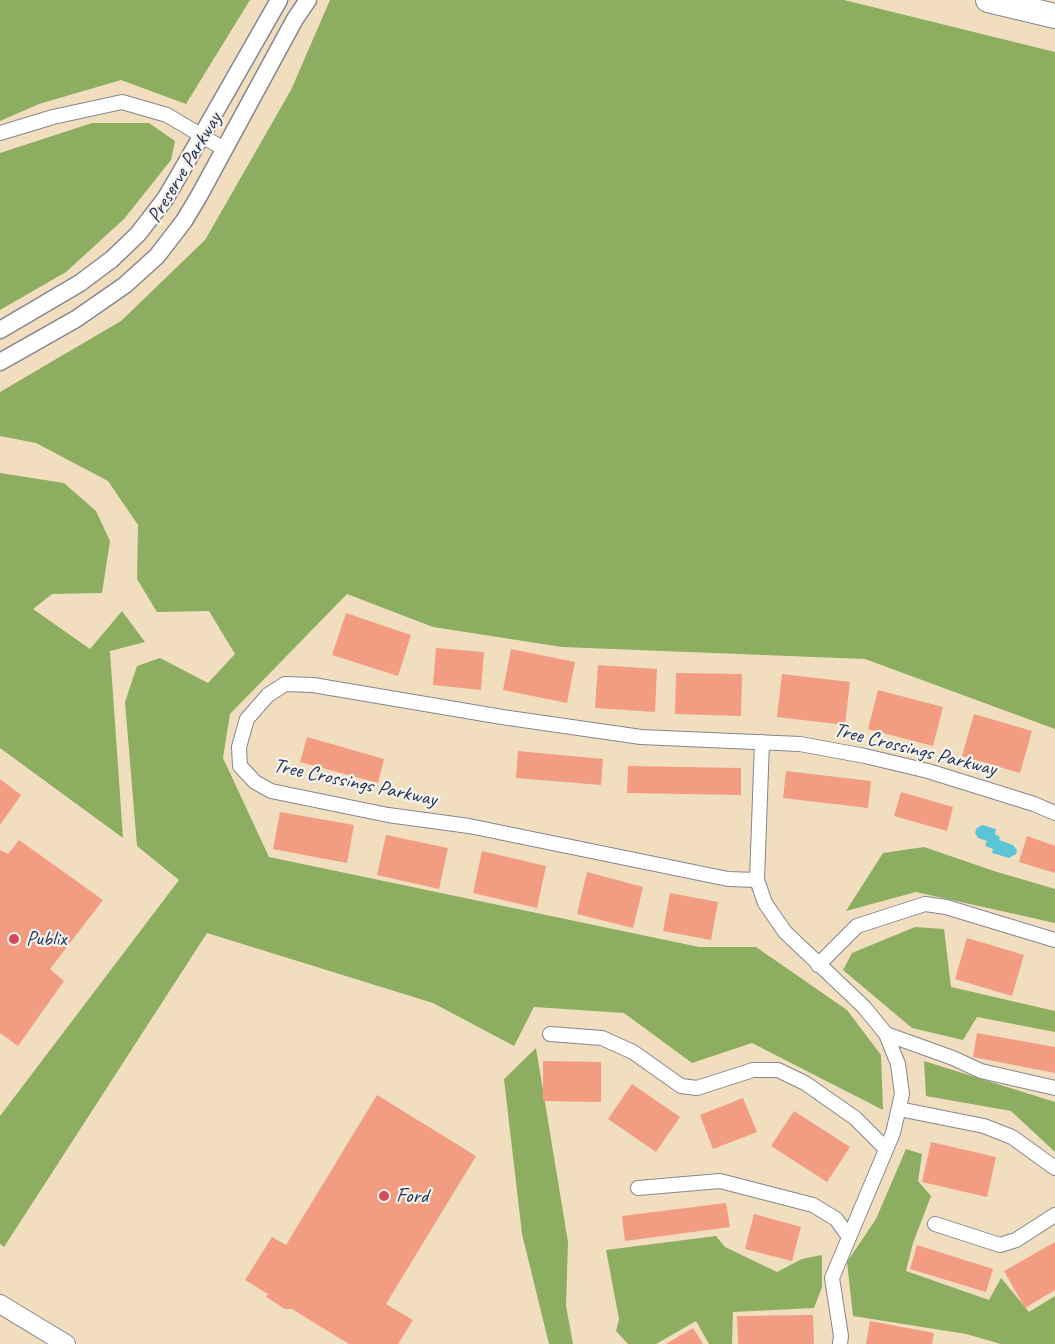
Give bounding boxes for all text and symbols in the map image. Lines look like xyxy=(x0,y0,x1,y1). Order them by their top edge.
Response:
street label: Preserve Parkway xyxy=(142,108,228,228)
street label: Tree Crossings Parkway xyxy=(831,718,999,782)
street label: Tree Crossings Parkway xyxy=(271,753,439,813)
place label: Publix xyxy=(26,926,66,952)
marker: Publix xyxy=(7,932,21,946)
place label: Ford xyxy=(396,1183,428,1209)
marker: Ford xyxy=(377,1189,391,1203)

